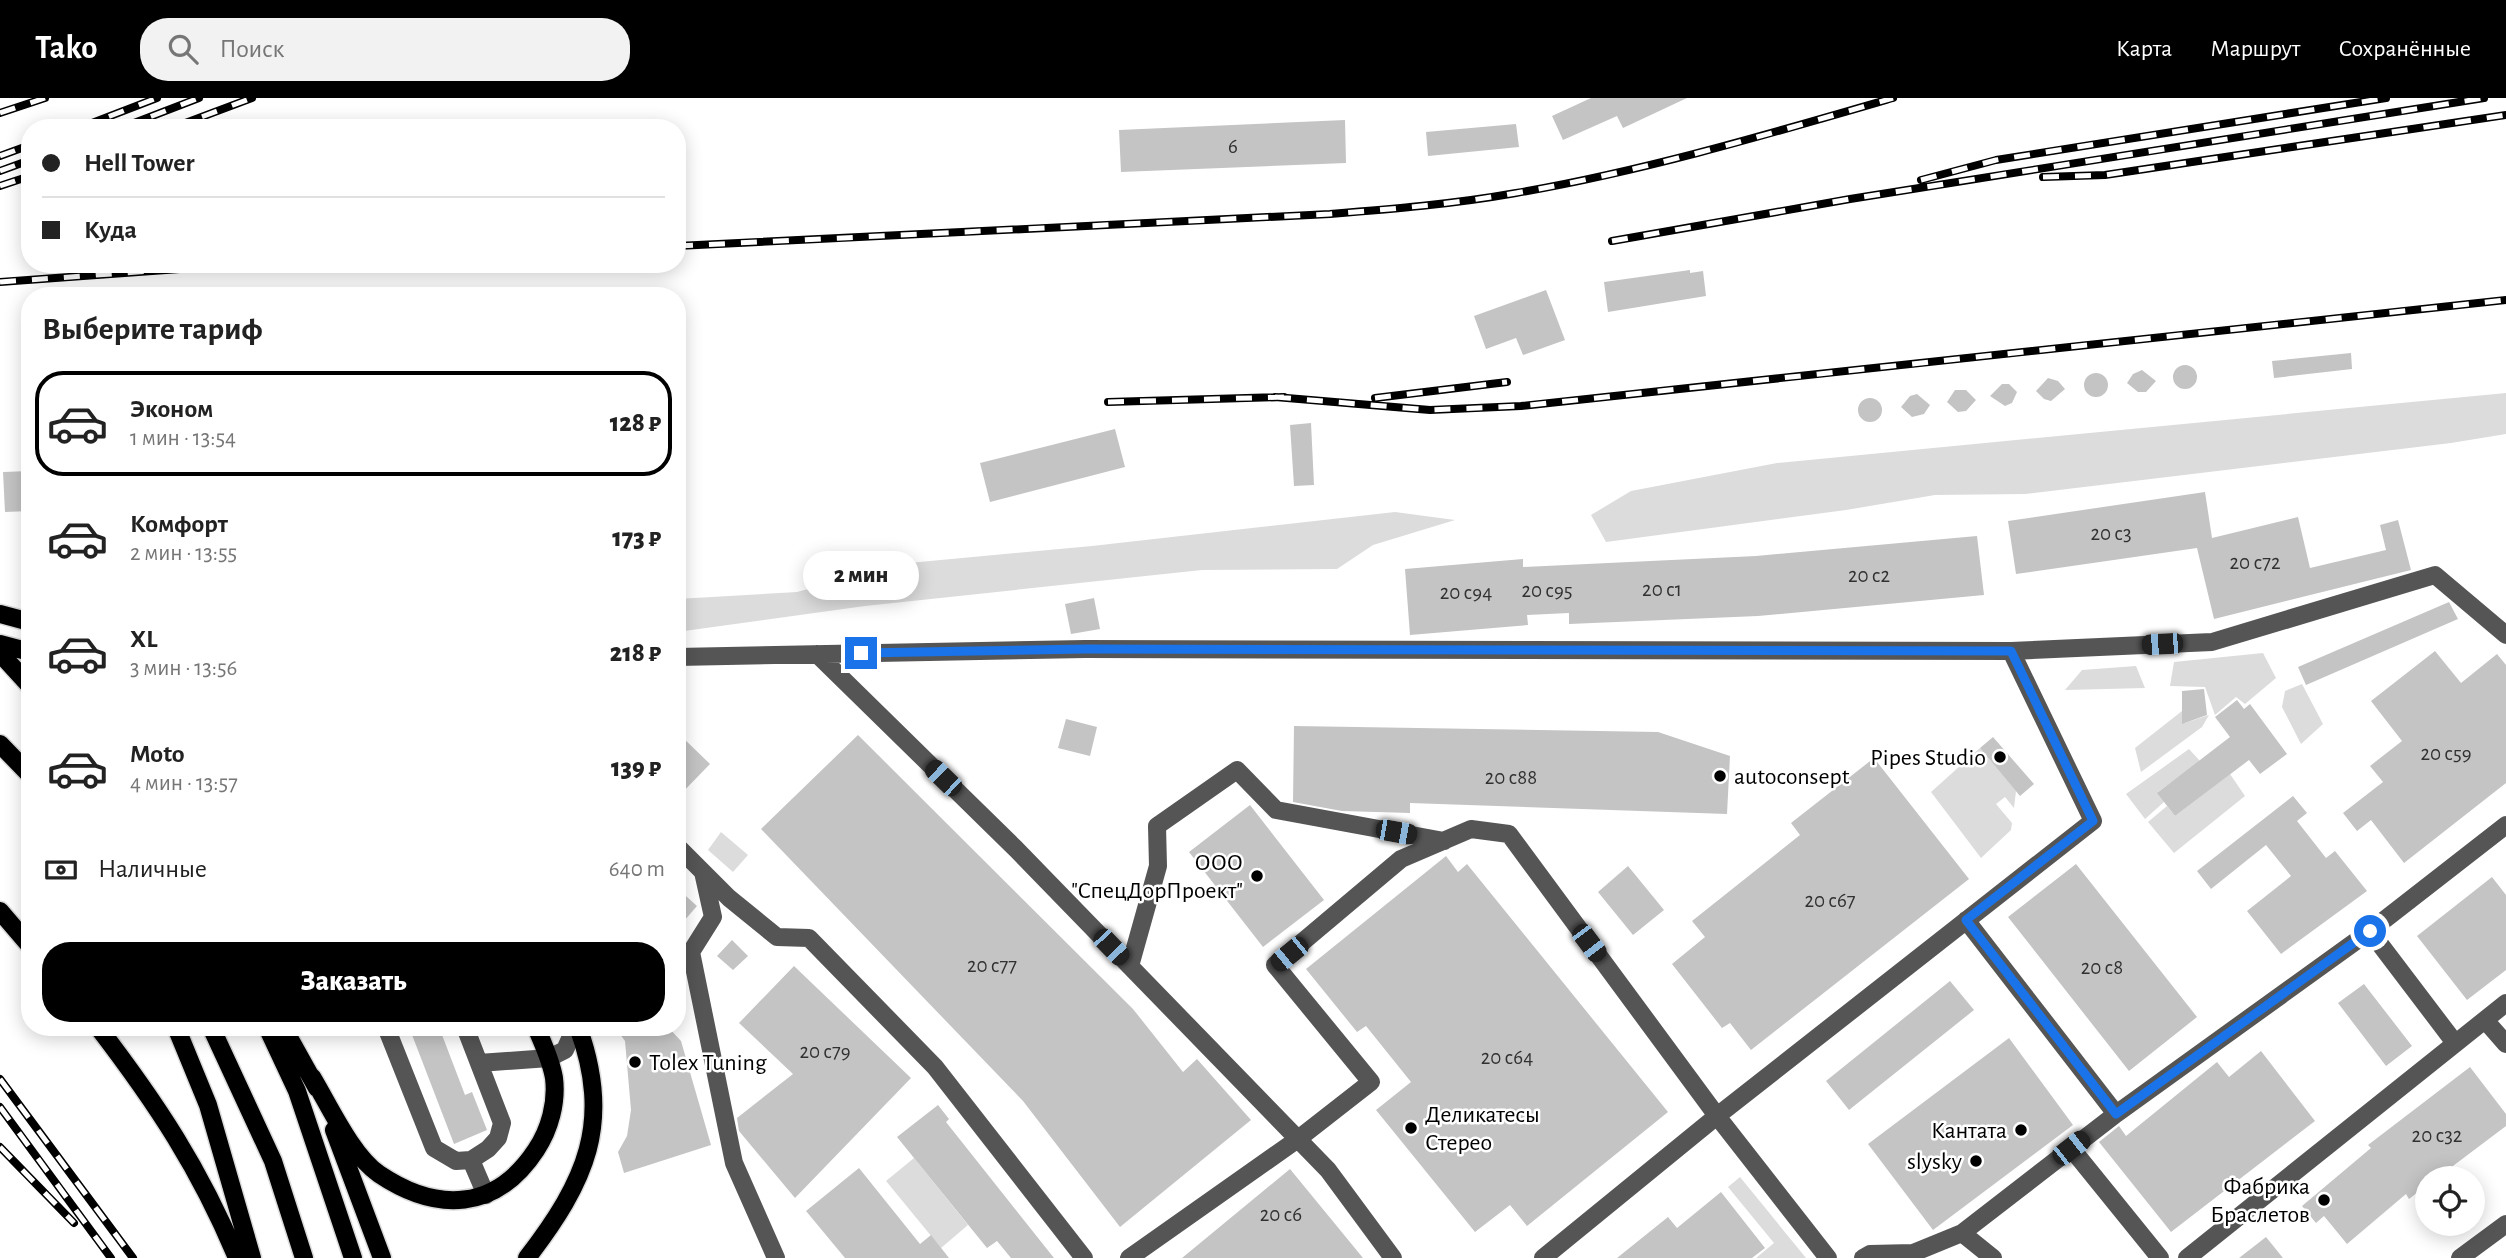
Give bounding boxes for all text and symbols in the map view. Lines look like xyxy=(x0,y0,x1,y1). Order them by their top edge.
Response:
search box xyxy=(140,18,630,81)
icon: search xyxy=(164,30,202,68)
text: Tako xyxy=(35,32,98,65)
text: Поиск xyxy=(220,36,285,62)
text: Карта xyxy=(2116,37,2172,61)
text: Маршрут xyxy=(2210,37,2300,61)
text: Сохранённые xyxy=(2338,37,2471,61)
house number: 6 xyxy=(1228,136,1238,157)
text: Hell Tower xyxy=(84,150,194,176)
text: Куда xyxy=(84,217,137,243)
text: Выберите тариф xyxy=(42,313,263,345)
icon: car xyxy=(46,392,109,455)
text: Эконом xyxy=(130,396,213,422)
text: 128 ₽ xyxy=(610,410,661,436)
text: 1 мин · 13:54 xyxy=(130,427,236,450)
icon: car xyxy=(46,507,109,570)
text: Комфорт xyxy=(130,511,228,537)
house number: 20 с3 xyxy=(2090,523,2132,544)
text: 173 ₽ xyxy=(612,525,661,551)
text: 2 мин · 13:55 xyxy=(130,542,237,565)
callout: 2 мин xyxy=(803,552,919,601)
house number: 20 с72 xyxy=(2230,552,2280,573)
text: 2 мин xyxy=(834,564,888,587)
house number: 20 с2 xyxy=(1848,565,1890,586)
house number: 20 с1 xyxy=(1642,579,1682,600)
house number: 20 с95 xyxy=(1521,580,1573,601)
house number: 20 с94 xyxy=(1440,582,1492,603)
icon: car xyxy=(46,622,109,685)
text: XL xyxy=(130,626,157,652)
car xyxy=(2141,632,2184,656)
route end xyxy=(845,637,877,669)
text: 218 ₽ xyxy=(610,640,661,666)
text: 3 мин · 13:56 xyxy=(130,657,237,680)
icon: car xyxy=(46,737,109,800)
text: Moto xyxy=(130,741,185,767)
house number: 20 с59 xyxy=(2420,743,2472,764)
place label: Pipes Studio xyxy=(1870,746,1986,770)
marker: Pipes Studio xyxy=(1992,749,2008,765)
text: 139 ₽ xyxy=(611,755,661,781)
car xyxy=(921,756,966,800)
place label: autoconsept xyxy=(1734,765,1850,789)
house number: 20 с88 xyxy=(1485,767,1537,788)
marker: autoconsept xyxy=(1712,768,1728,784)
text: 4 мин · 13:57 xyxy=(130,772,238,795)
car xyxy=(1374,818,1419,846)
icon: cash xyxy=(42,851,80,889)
place label: ООО "СпецДорПроект" xyxy=(1071,851,1243,903)
text: Наличные xyxy=(98,856,207,882)
text: 640 m xyxy=(609,858,665,881)
marker: ООО "СпецДорПроект" xyxy=(1249,868,1265,884)
house number: 20 с67 xyxy=(1804,890,1856,911)
route start xyxy=(2354,915,2386,947)
car xyxy=(1568,920,1611,966)
car xyxy=(1089,925,1134,969)
car xyxy=(1267,933,1312,975)
button: Заказать xyxy=(42,942,665,1022)
house number: 20 с77 xyxy=(967,955,1017,976)
house number: 20 с8 xyxy=(2081,957,2123,978)
house number: 20 с79 xyxy=(799,1041,851,1062)
house number: 20 с64 xyxy=(1481,1047,1533,1068)
place label: Tolex Tuning xyxy=(649,1051,767,1075)
marker: Tolex Tuning xyxy=(627,1054,643,1070)
place label: Деликатесы Стерео xyxy=(1425,1103,1540,1155)
place label: Кантата xyxy=(1931,1119,2007,1143)
marker: Деликатесы Стерео xyxy=(1403,1120,1419,1136)
marker: Кантата xyxy=(2013,1122,2029,1138)
house number: 20 с32 xyxy=(2412,1125,2462,1146)
car xyxy=(2048,1127,2095,1169)
place label: slysky xyxy=(1907,1150,1962,1174)
marker: slysky xyxy=(1968,1153,1984,1169)
map controls xyxy=(2415,1166,2485,1236)
button: locate xyxy=(2415,1166,2485,1236)
place label: Фабрика Браслетов xyxy=(2210,1175,2310,1227)
marker: Фабрика Браслетов xyxy=(2316,1192,2332,1208)
house number: 20 с6 xyxy=(1260,1204,1302,1225)

